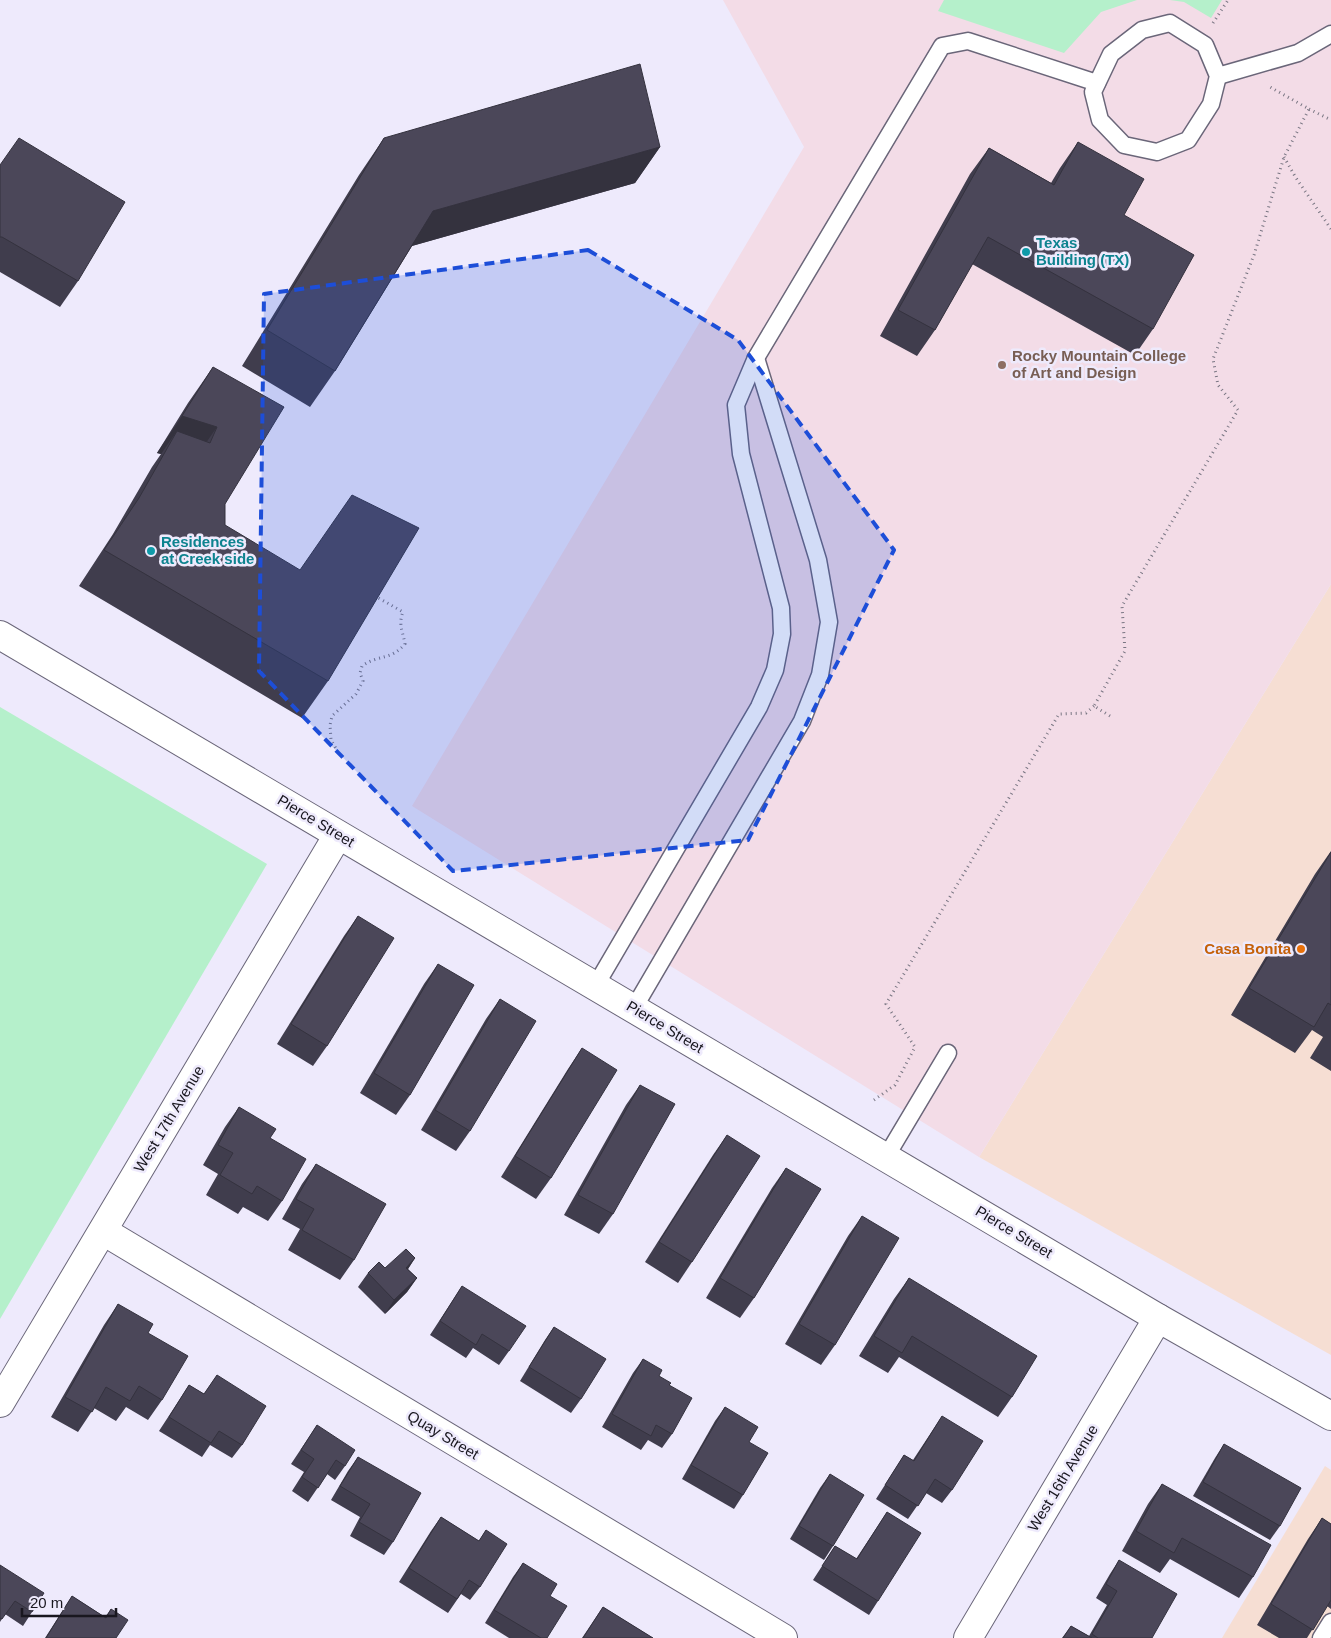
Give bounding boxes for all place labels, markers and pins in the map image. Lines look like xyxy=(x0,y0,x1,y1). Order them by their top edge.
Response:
place label: Texas Building (TX) xyxy=(1036,234,1129,268)
marker: Texas Building (TX) xyxy=(1020,246,1032,258)
place label: Rocky Mountain College of Art and Design xyxy=(1012,347,1186,381)
marker: Rocky Mountain College of Art and Design xyxy=(996,359,1008,371)
place label: Residences at Creek side xyxy=(161,533,254,567)
marker: Residences at Creek side xyxy=(145,545,157,557)
place label: Casa Bonita xyxy=(1204,940,1292,957)
marker: Casa Bonita xyxy=(1295,943,1307,955)

